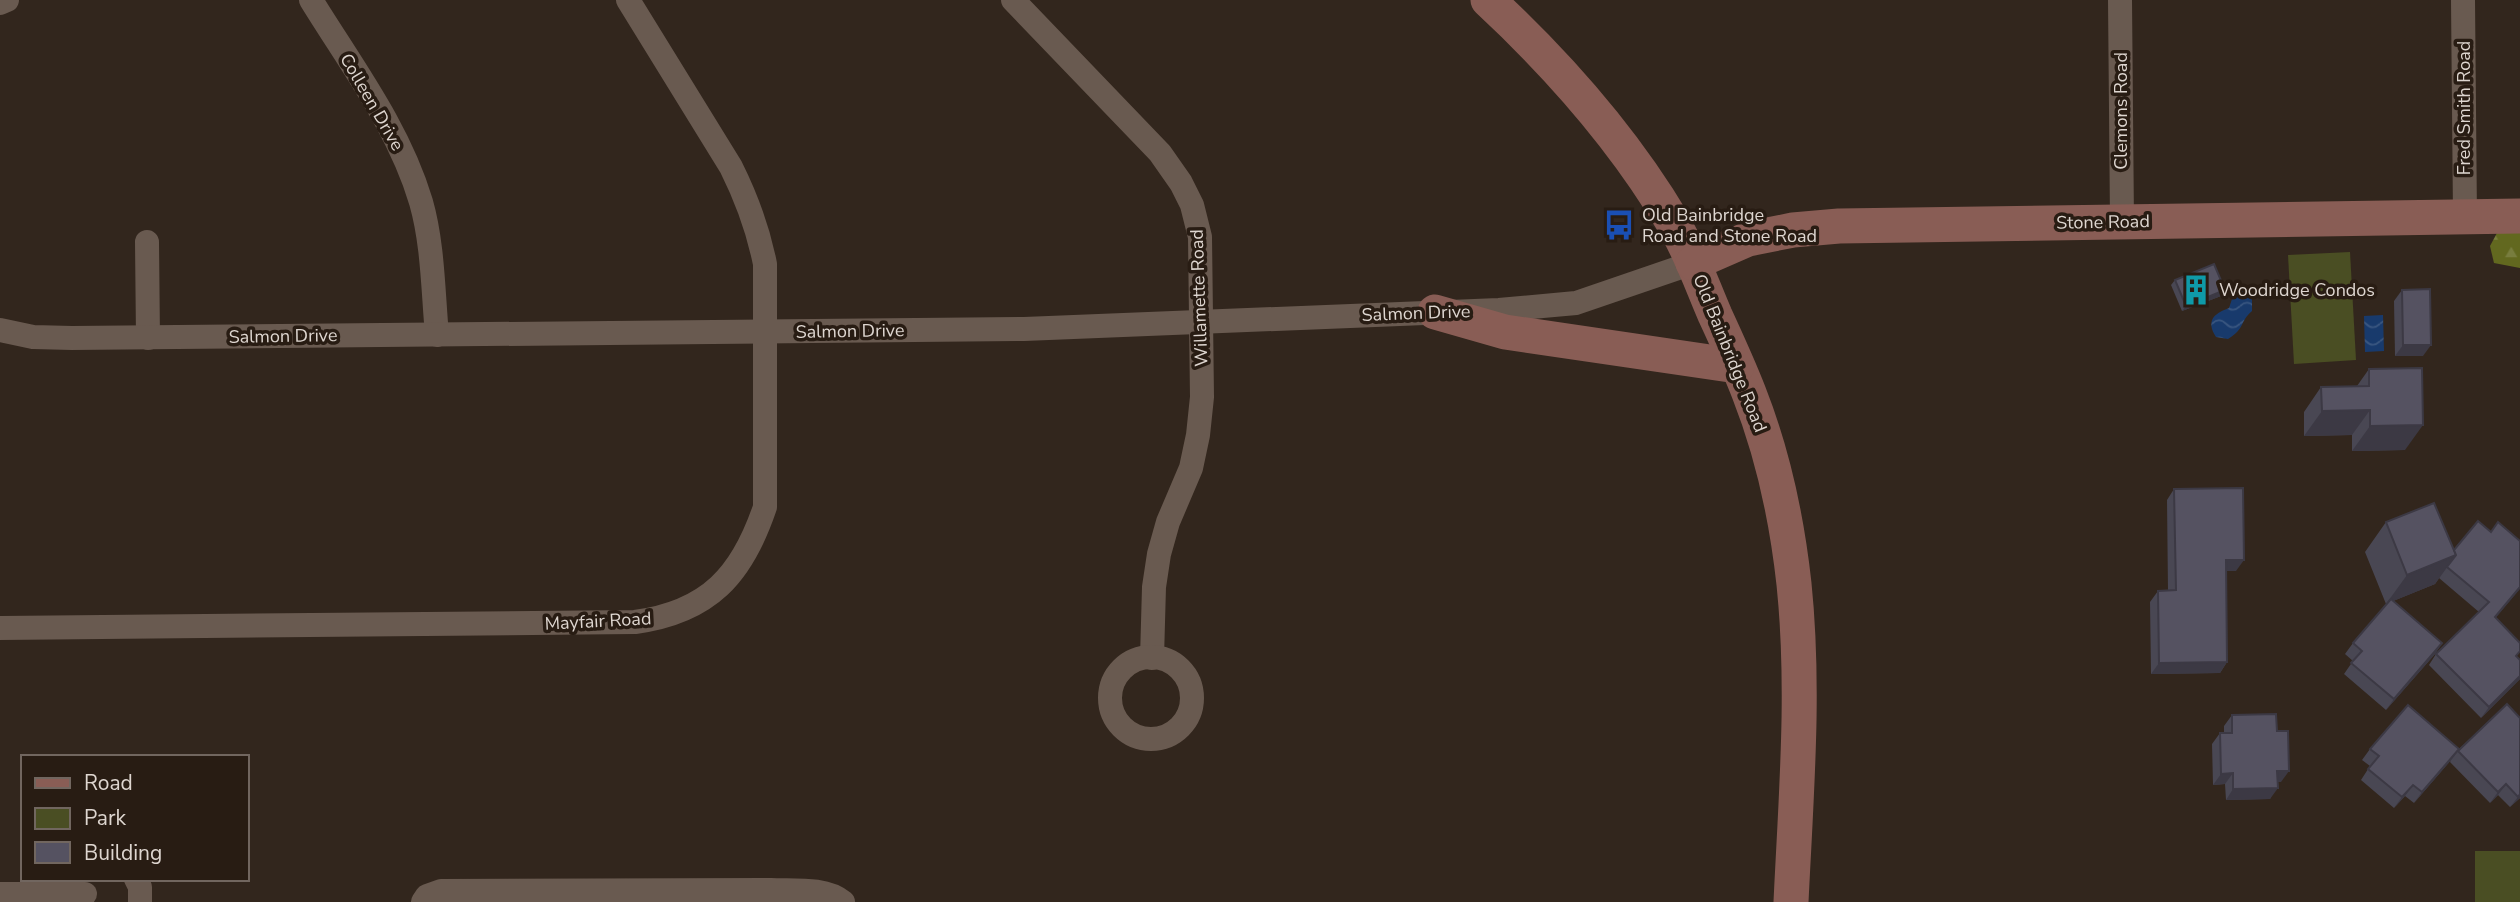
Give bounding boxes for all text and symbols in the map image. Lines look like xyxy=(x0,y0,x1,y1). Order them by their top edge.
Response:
street label: Fred Smith Road xyxy=(2452,41,2476,175)
street label: Colleen Drive xyxy=(334,49,410,155)
street label: Clemons Road xyxy=(2109,52,2133,170)
place label: Old Bainbridge Road and Stone Road xyxy=(1642,203,1817,248)
bus stop icon: Old Bainbridge Road and Stone Road xyxy=(1602,208,1636,242)
street label: Stone Road xyxy=(2056,209,2150,235)
street label: Willamette Road xyxy=(1185,229,1213,367)
street label: Old Bainbridge Road xyxy=(1687,270,1773,436)
building icon: Woodridge Condos xyxy=(2179,273,2213,307)
place label: Woodridge Condos xyxy=(2219,278,2375,302)
street label: Salmon Drive xyxy=(1361,299,1471,327)
street label: Salmon Drive xyxy=(795,318,905,344)
street label: Salmon Drive xyxy=(228,323,338,349)
street label: Mayfair Road xyxy=(544,606,652,636)
legend xyxy=(21,755,248,881)
text: Road xyxy=(84,769,133,797)
text: Park xyxy=(84,804,126,832)
text: Building xyxy=(84,839,162,867)

